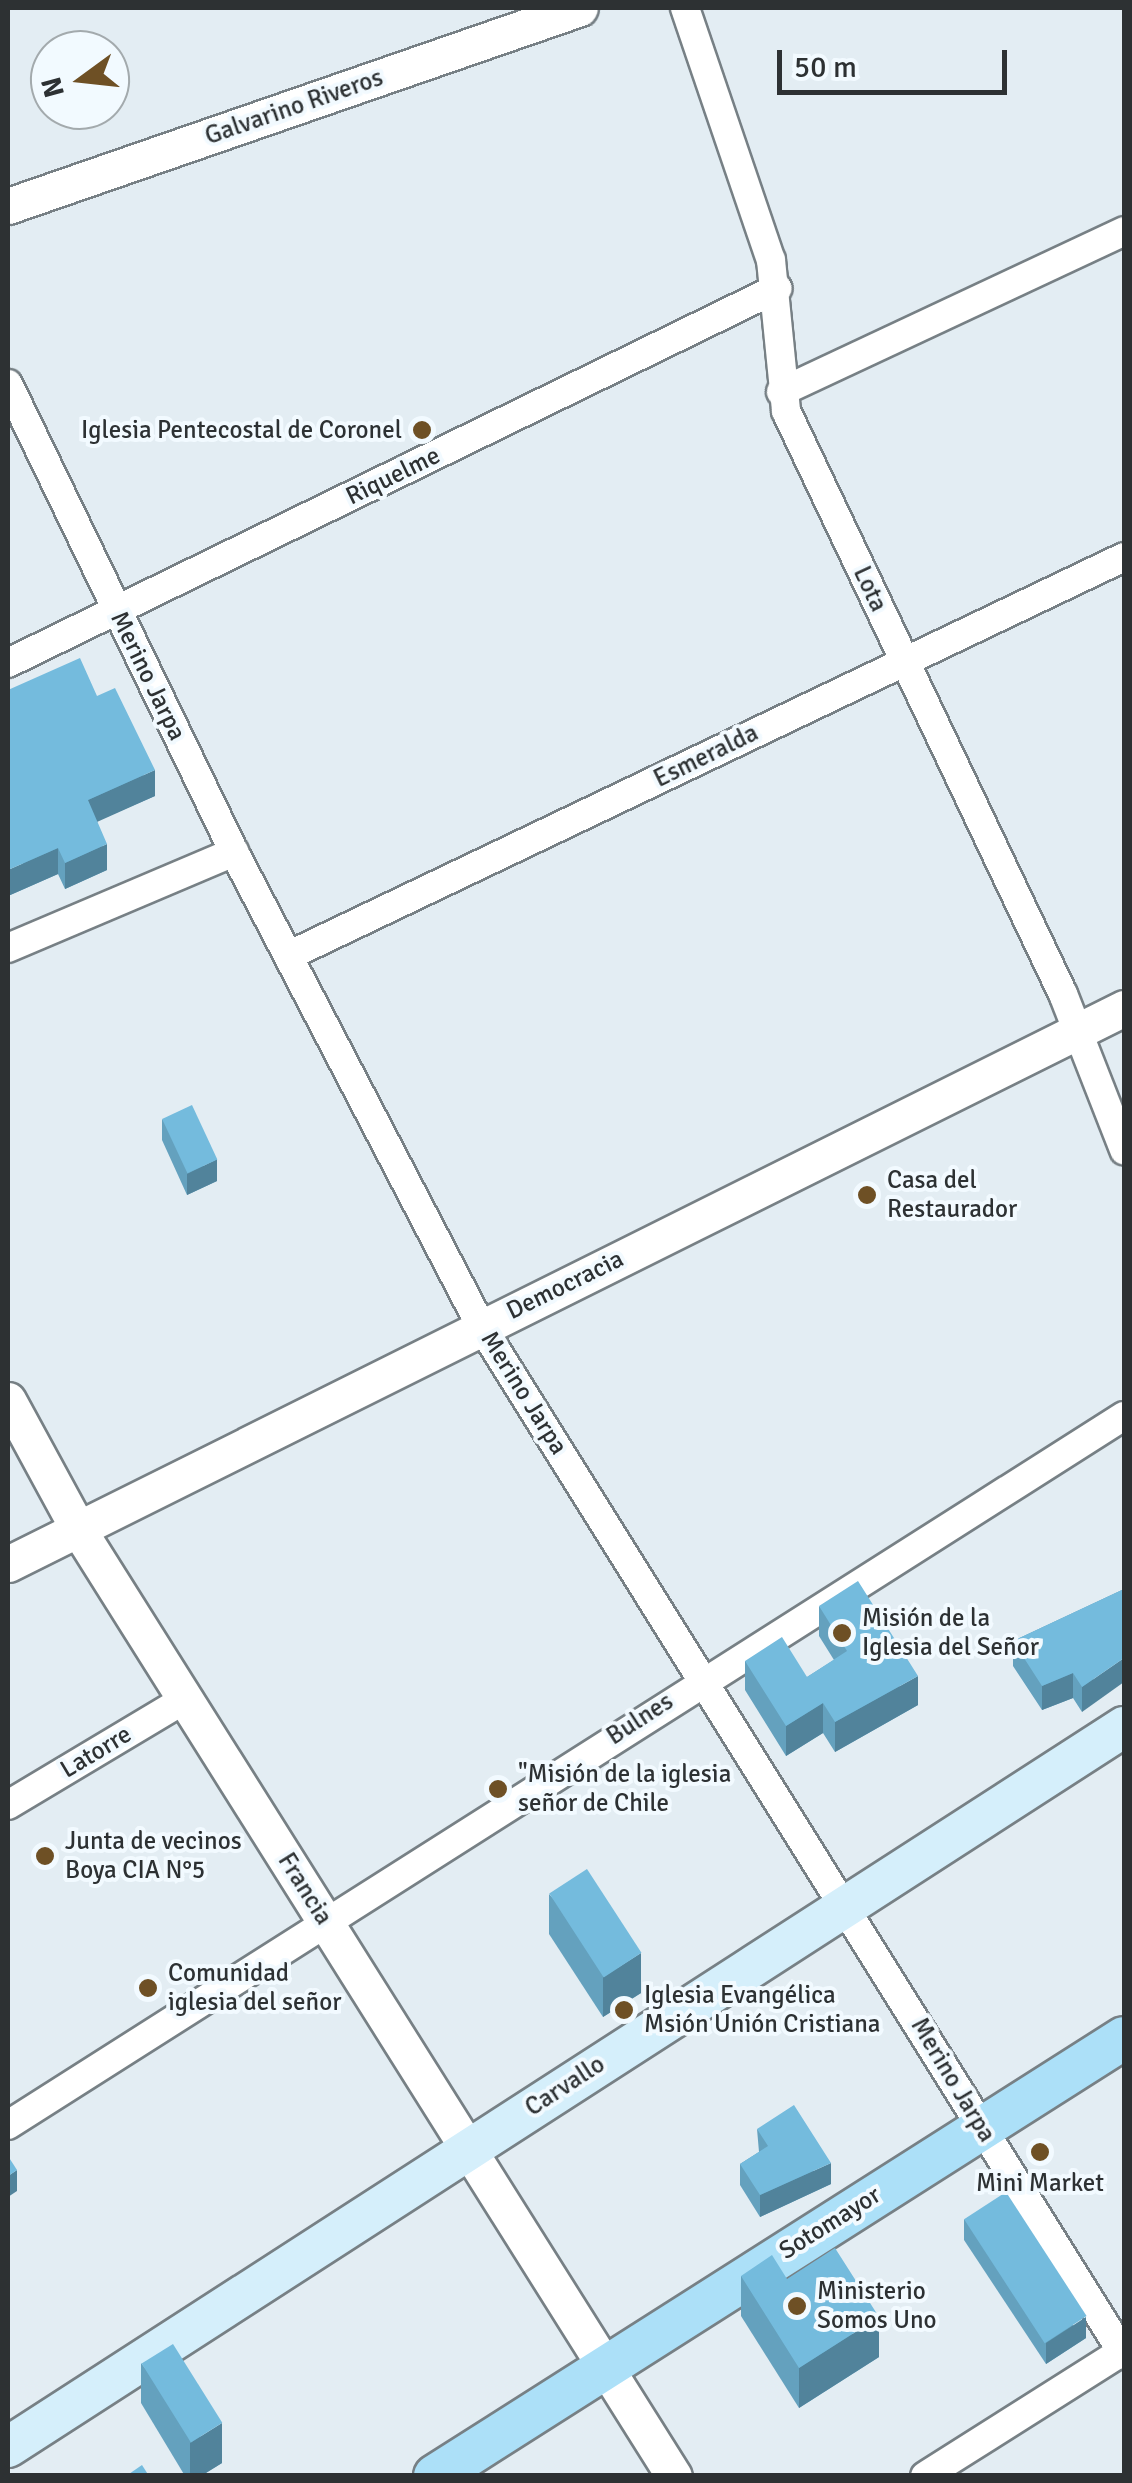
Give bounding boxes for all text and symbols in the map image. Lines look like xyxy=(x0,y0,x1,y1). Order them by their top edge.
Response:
north arrow xyxy=(30,30,130,130)
scale bar xyxy=(782,30,1012,92)
text: 50 m xyxy=(794,49,857,86)
street label: Galvarino Riveros xyxy=(201,63,387,151)
text: N xyxy=(34,73,72,101)
place label: Iglesia Pentecostal de Coronel xyxy=(81,415,402,445)
marker: Iglesia Pentecostal de Coronel xyxy=(411,419,433,441)
street label: Riquelme xyxy=(341,440,445,512)
street label: Lota xyxy=(847,562,893,616)
street label: Merino Jarpa xyxy=(104,607,192,745)
street label: Esmeralda xyxy=(649,718,763,794)
place label: Casa del Restaurador xyxy=(887,1166,1017,1225)
marker: Casa del Restaurador xyxy=(856,1184,878,1206)
street label: Democracia xyxy=(502,1244,628,1326)
street label: Merino Jarpa xyxy=(474,1326,574,1460)
place label: Misión de la Iglesia del Señor xyxy=(862,1604,1039,1663)
marker: Misión de la Iglesia del Señor xyxy=(831,1622,853,1644)
street label: Bulnes xyxy=(601,1686,679,1752)
street label: Latorre xyxy=(55,1719,137,1785)
place label: "Misión de la iglesia señor de Chile xyxy=(518,1760,731,1819)
marker: "Misión de la iglesia señor de Chile xyxy=(487,1778,509,1800)
place label: Junta de vecinos Boya CIA N°5 xyxy=(65,1827,242,1886)
marker: Junta de vecinos Boya CIA N°5 xyxy=(34,1845,56,1867)
street label: Francia xyxy=(271,1847,339,1931)
place label: Comunidad iglesia del señor xyxy=(168,1959,341,2018)
marker: Comunidad iglesia del señor xyxy=(137,1977,159,1999)
place label: Iglesia Evangélica Msión Unión Cristiana xyxy=(644,1981,881,2040)
marker: Iglesia Evangélica Msión Unión Cristiana xyxy=(613,1999,635,2021)
street label: Merino Jarpa xyxy=(904,2012,1002,2148)
street label: Carvallo xyxy=(520,2049,610,2123)
marker: Mini Market xyxy=(1029,2141,1051,2163)
place label: Mini Market xyxy=(976,2168,1104,2198)
street label: Sotomayor xyxy=(774,2180,886,2266)
place label: Ministerio Somos Uno xyxy=(817,2277,937,2336)
marker: Ministerio Somos Uno xyxy=(786,2295,808,2317)

